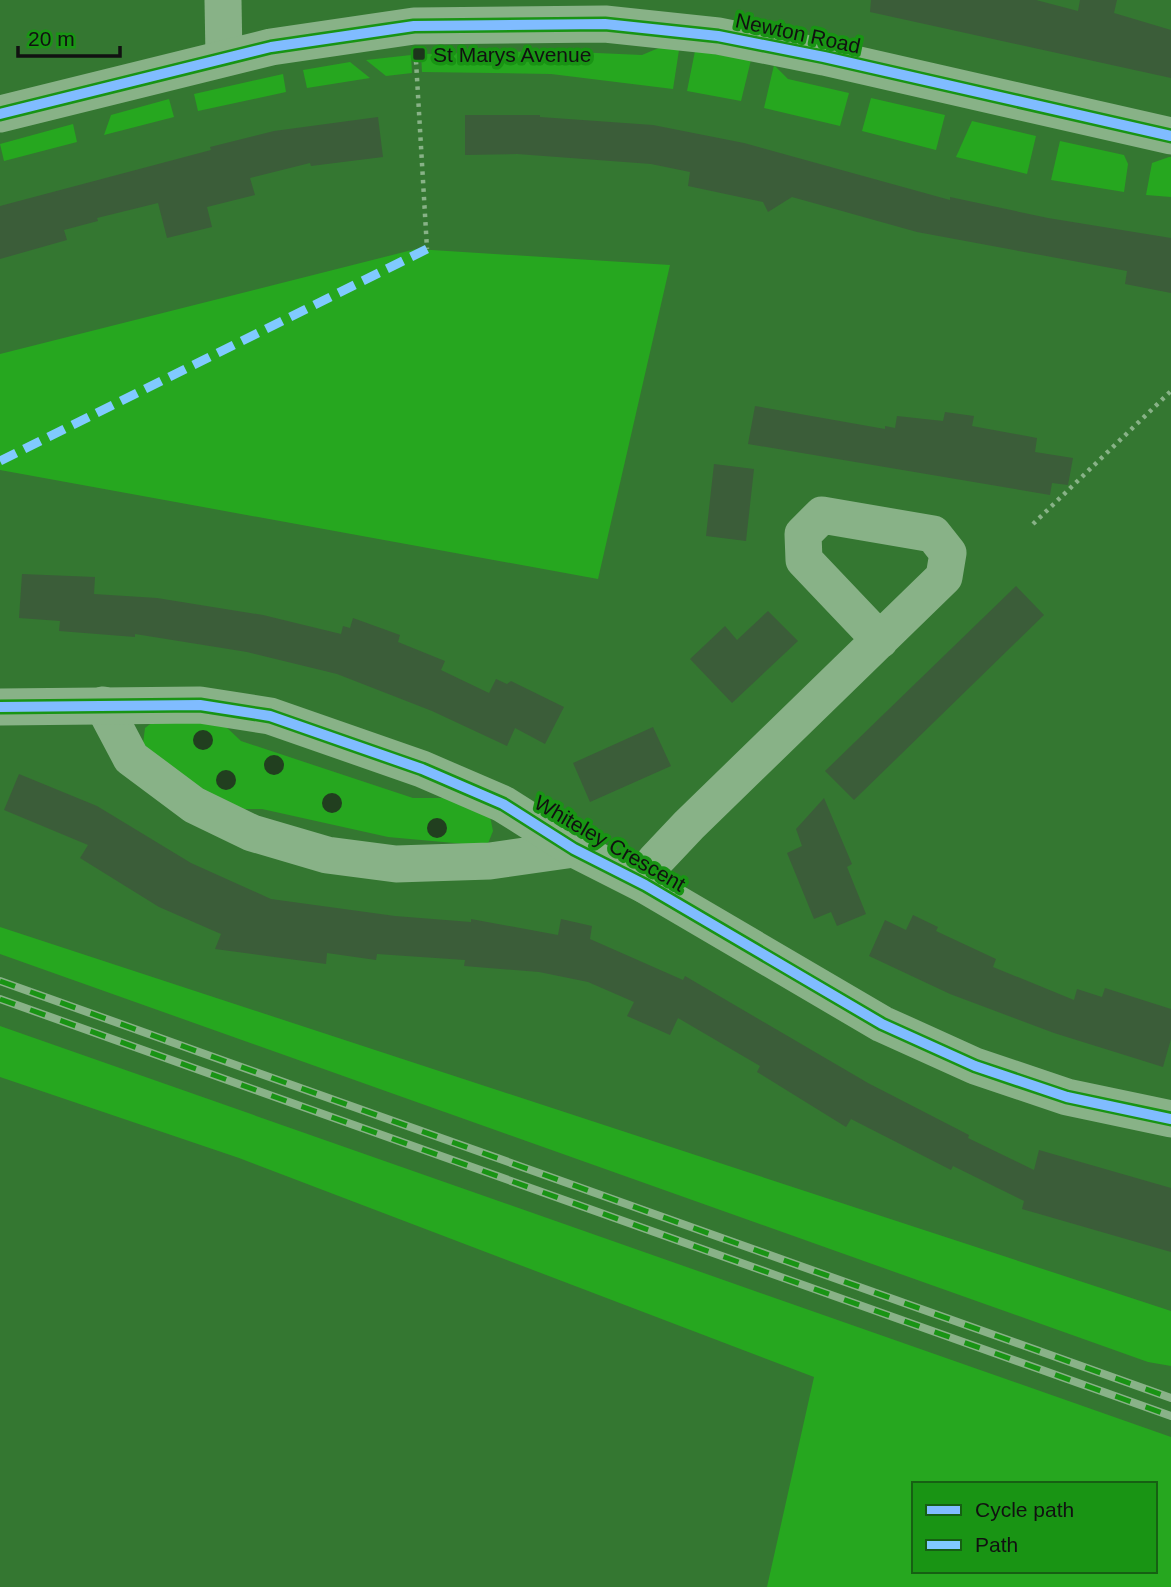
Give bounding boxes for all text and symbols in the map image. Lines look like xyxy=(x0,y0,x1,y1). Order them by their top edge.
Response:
street label: Newton Road xyxy=(733,9,863,57)
scale bar xyxy=(18,14,119,58)
text: 20 m xyxy=(28,27,75,50)
place label: St Marys Avenue xyxy=(433,43,591,66)
marker: St Marys Avenue xyxy=(411,46,427,62)
street label: Whiteley Crescent xyxy=(530,790,690,896)
legend xyxy=(912,1482,1157,1573)
text: Cycle path xyxy=(975,1498,1074,1521)
text: Path xyxy=(975,1533,1018,1556)

